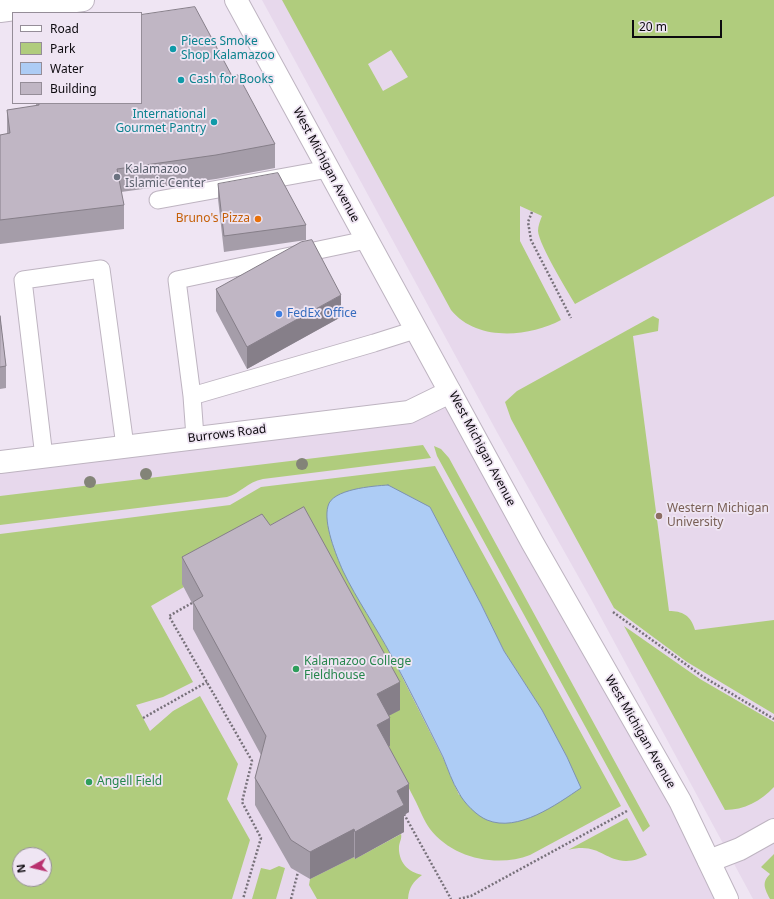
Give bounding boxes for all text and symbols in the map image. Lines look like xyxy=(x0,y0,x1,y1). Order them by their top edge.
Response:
legend xyxy=(12,12,142,104)
scale bar xyxy=(634,12,724,38)
text: 20 m xyxy=(639,18,667,35)
text: Road xyxy=(50,20,79,37)
place label: Pieces Smoke Shop Kalamazoo xyxy=(181,35,275,63)
text: Park xyxy=(50,40,75,57)
marker: Pieces Smoke Shop Kalamazoo xyxy=(168,44,178,54)
text: Water xyxy=(50,60,84,77)
place label: Cash for Books xyxy=(189,73,274,87)
marker: Cash for Books xyxy=(176,75,186,85)
text: Building xyxy=(50,80,97,97)
street label: West Michigan Avenue xyxy=(290,105,362,225)
place label: International Gourmet Pantry xyxy=(115,108,206,136)
marker: International Gourmet Pantry xyxy=(209,117,219,127)
place label: Kalamazoo Islamic Center xyxy=(125,163,206,191)
marker: Kalamazoo Islamic Center xyxy=(112,172,122,182)
place label: Bruno's Pizza xyxy=(176,212,250,226)
marker: Bruno's Pizza xyxy=(253,214,263,224)
place label: FedEx Office xyxy=(287,307,357,321)
marker: FedEx Office xyxy=(274,309,284,319)
street label: West Michigan Avenue xyxy=(446,389,518,509)
street label: Burrows Road xyxy=(187,422,267,446)
place label: Western Michigan University xyxy=(667,502,769,530)
marker: Western Michigan University xyxy=(654,511,664,521)
place label: Kalamazoo College Fieldhouse xyxy=(304,655,411,683)
marker: Kalamazoo College Fieldhouse xyxy=(291,664,301,674)
street label: West Michigan Avenue xyxy=(602,673,678,791)
place label: Angell Field xyxy=(97,775,162,789)
marker: Angell Field xyxy=(84,777,94,787)
north arrow xyxy=(12,847,52,887)
text: N xyxy=(13,863,29,874)

